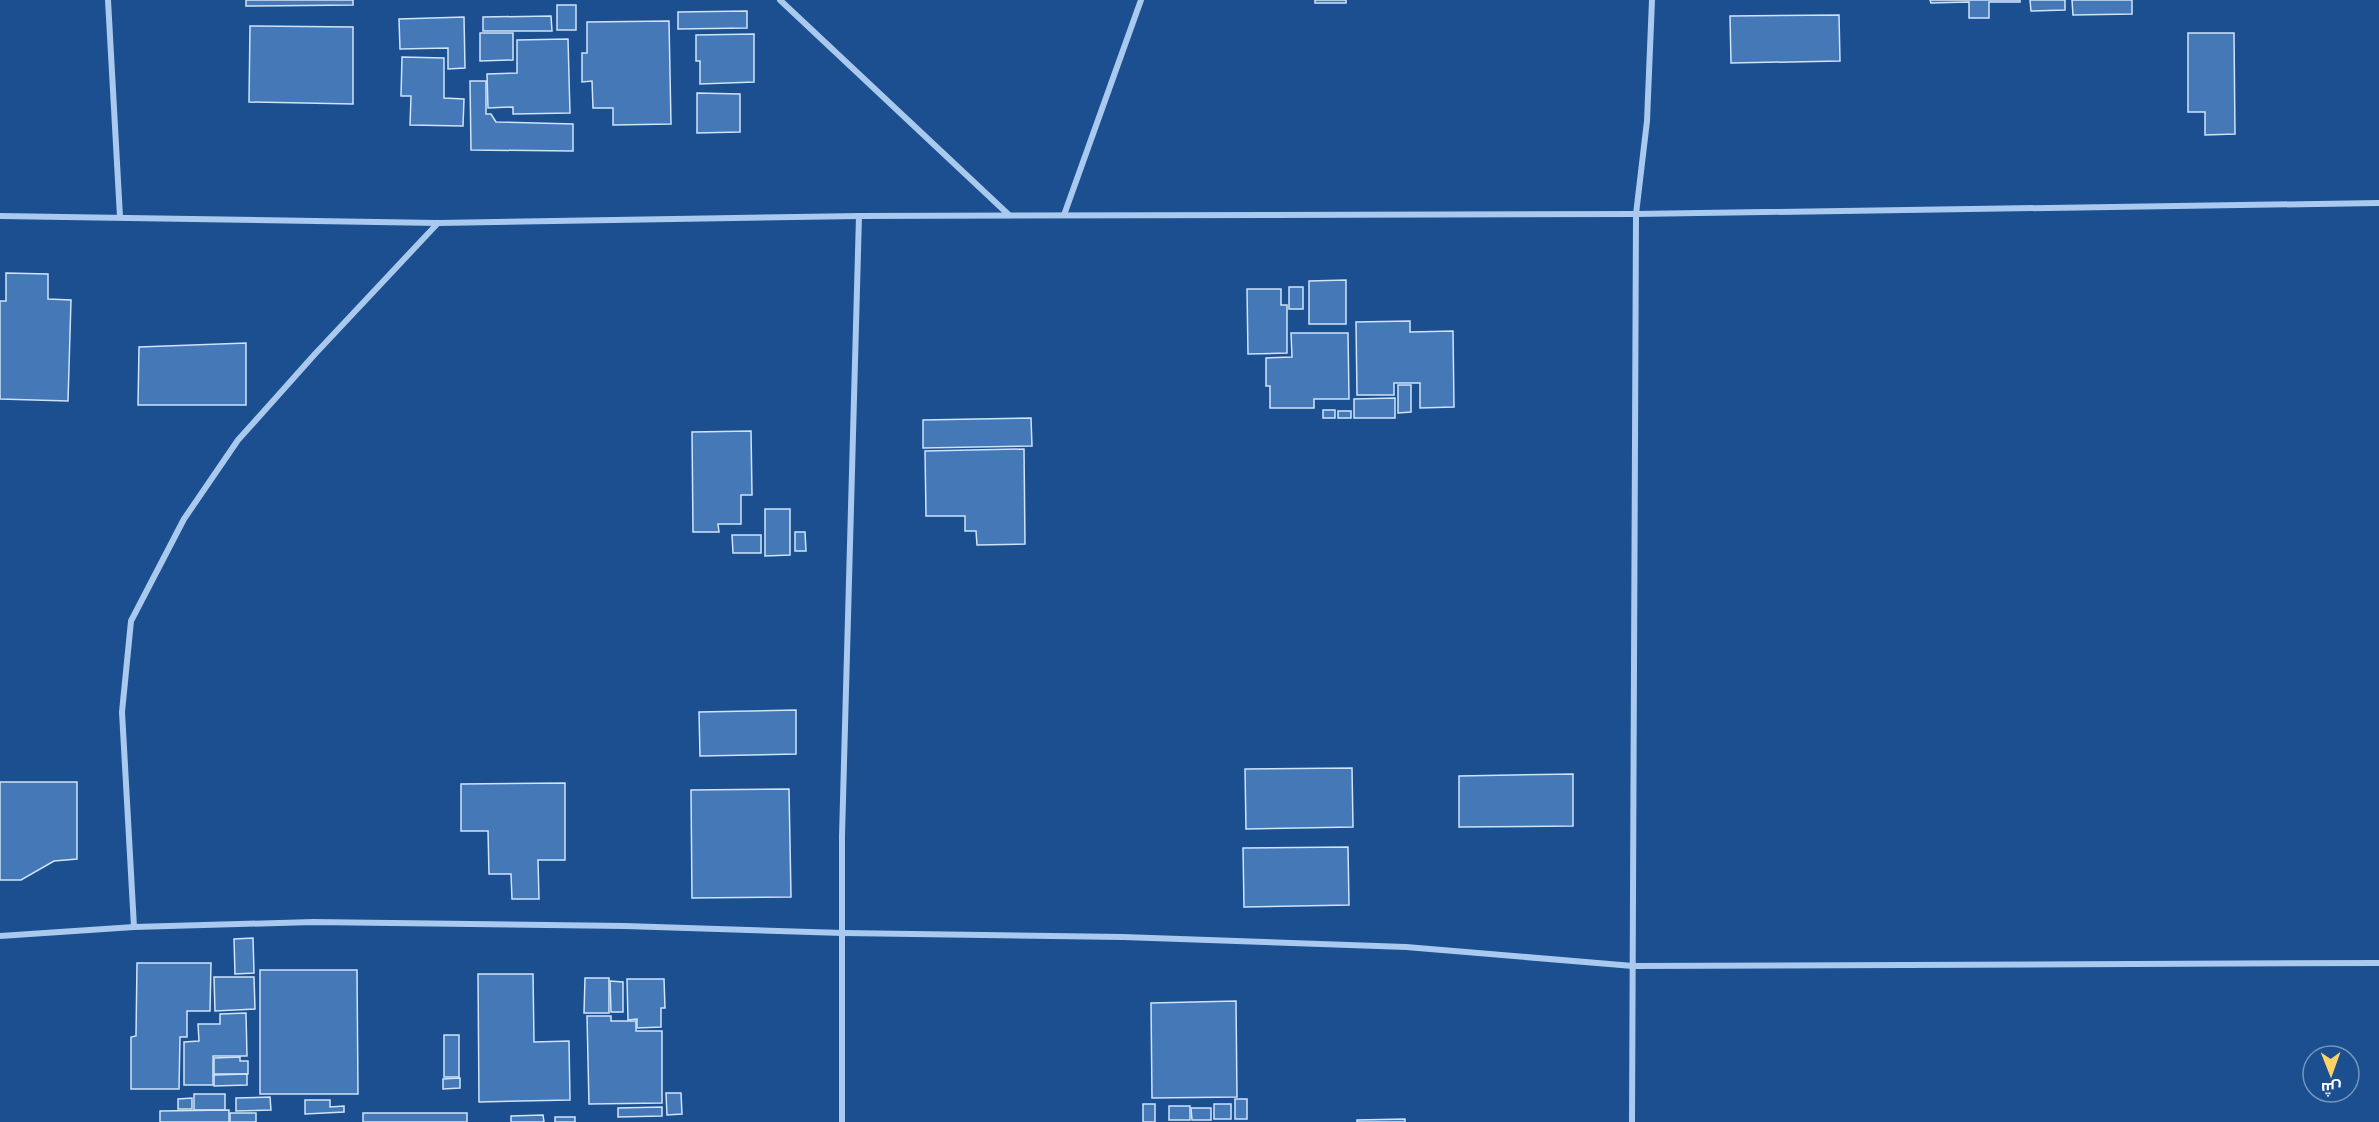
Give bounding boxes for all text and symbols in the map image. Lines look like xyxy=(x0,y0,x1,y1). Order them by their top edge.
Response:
north arrow xyxy=(2301,1044,2361,1104)
text: ش xyxy=(2321,1079,2342,1097)

